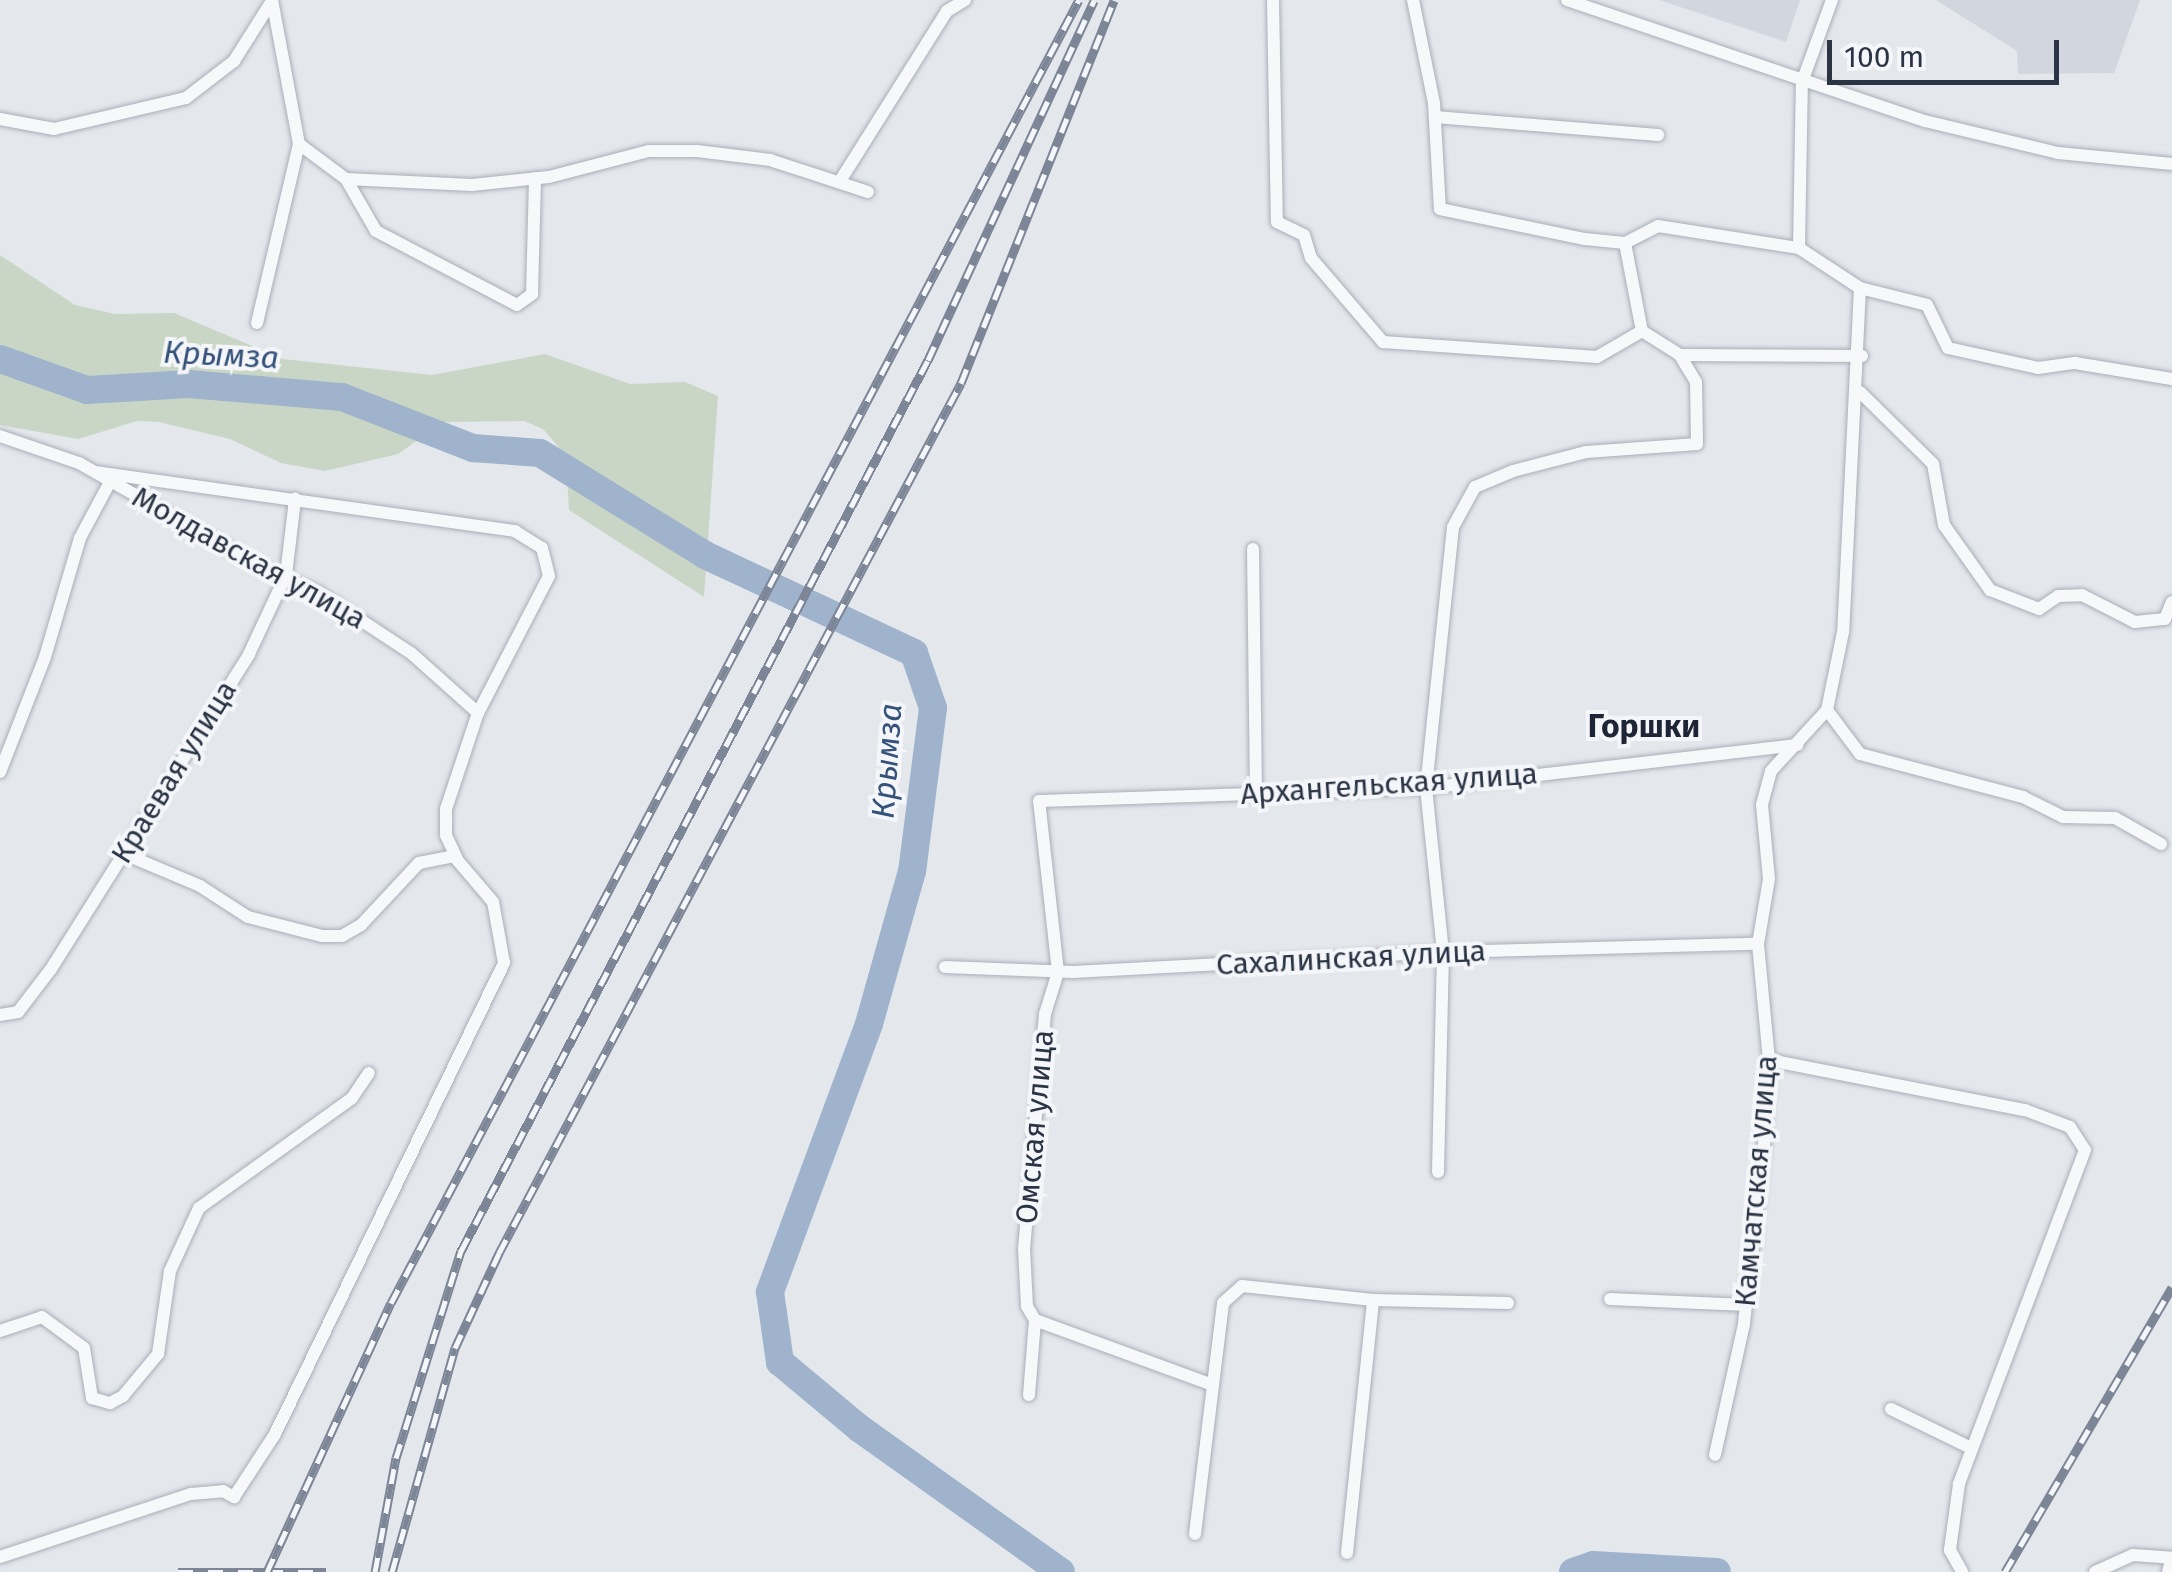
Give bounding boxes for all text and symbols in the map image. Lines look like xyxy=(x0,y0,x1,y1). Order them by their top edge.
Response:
scale bar xyxy=(1832,20,2064,82)
text: 100 m xyxy=(1844,39,1924,75)
water label: Крымза xyxy=(162,333,280,377)
street label: Молдавская улица xyxy=(126,479,372,637)
street label: Краевая улица xyxy=(103,674,245,870)
water label: Крымза xyxy=(864,702,910,820)
district label: Горшки xyxy=(1588,707,1700,745)
street label: Архангельская улица xyxy=(1239,756,1539,812)
street label: Сахалинская улица xyxy=(1215,933,1487,983)
street label: Омская улица xyxy=(1009,1028,1061,1226)
street label: Камчатская улица xyxy=(1727,1054,1785,1308)

